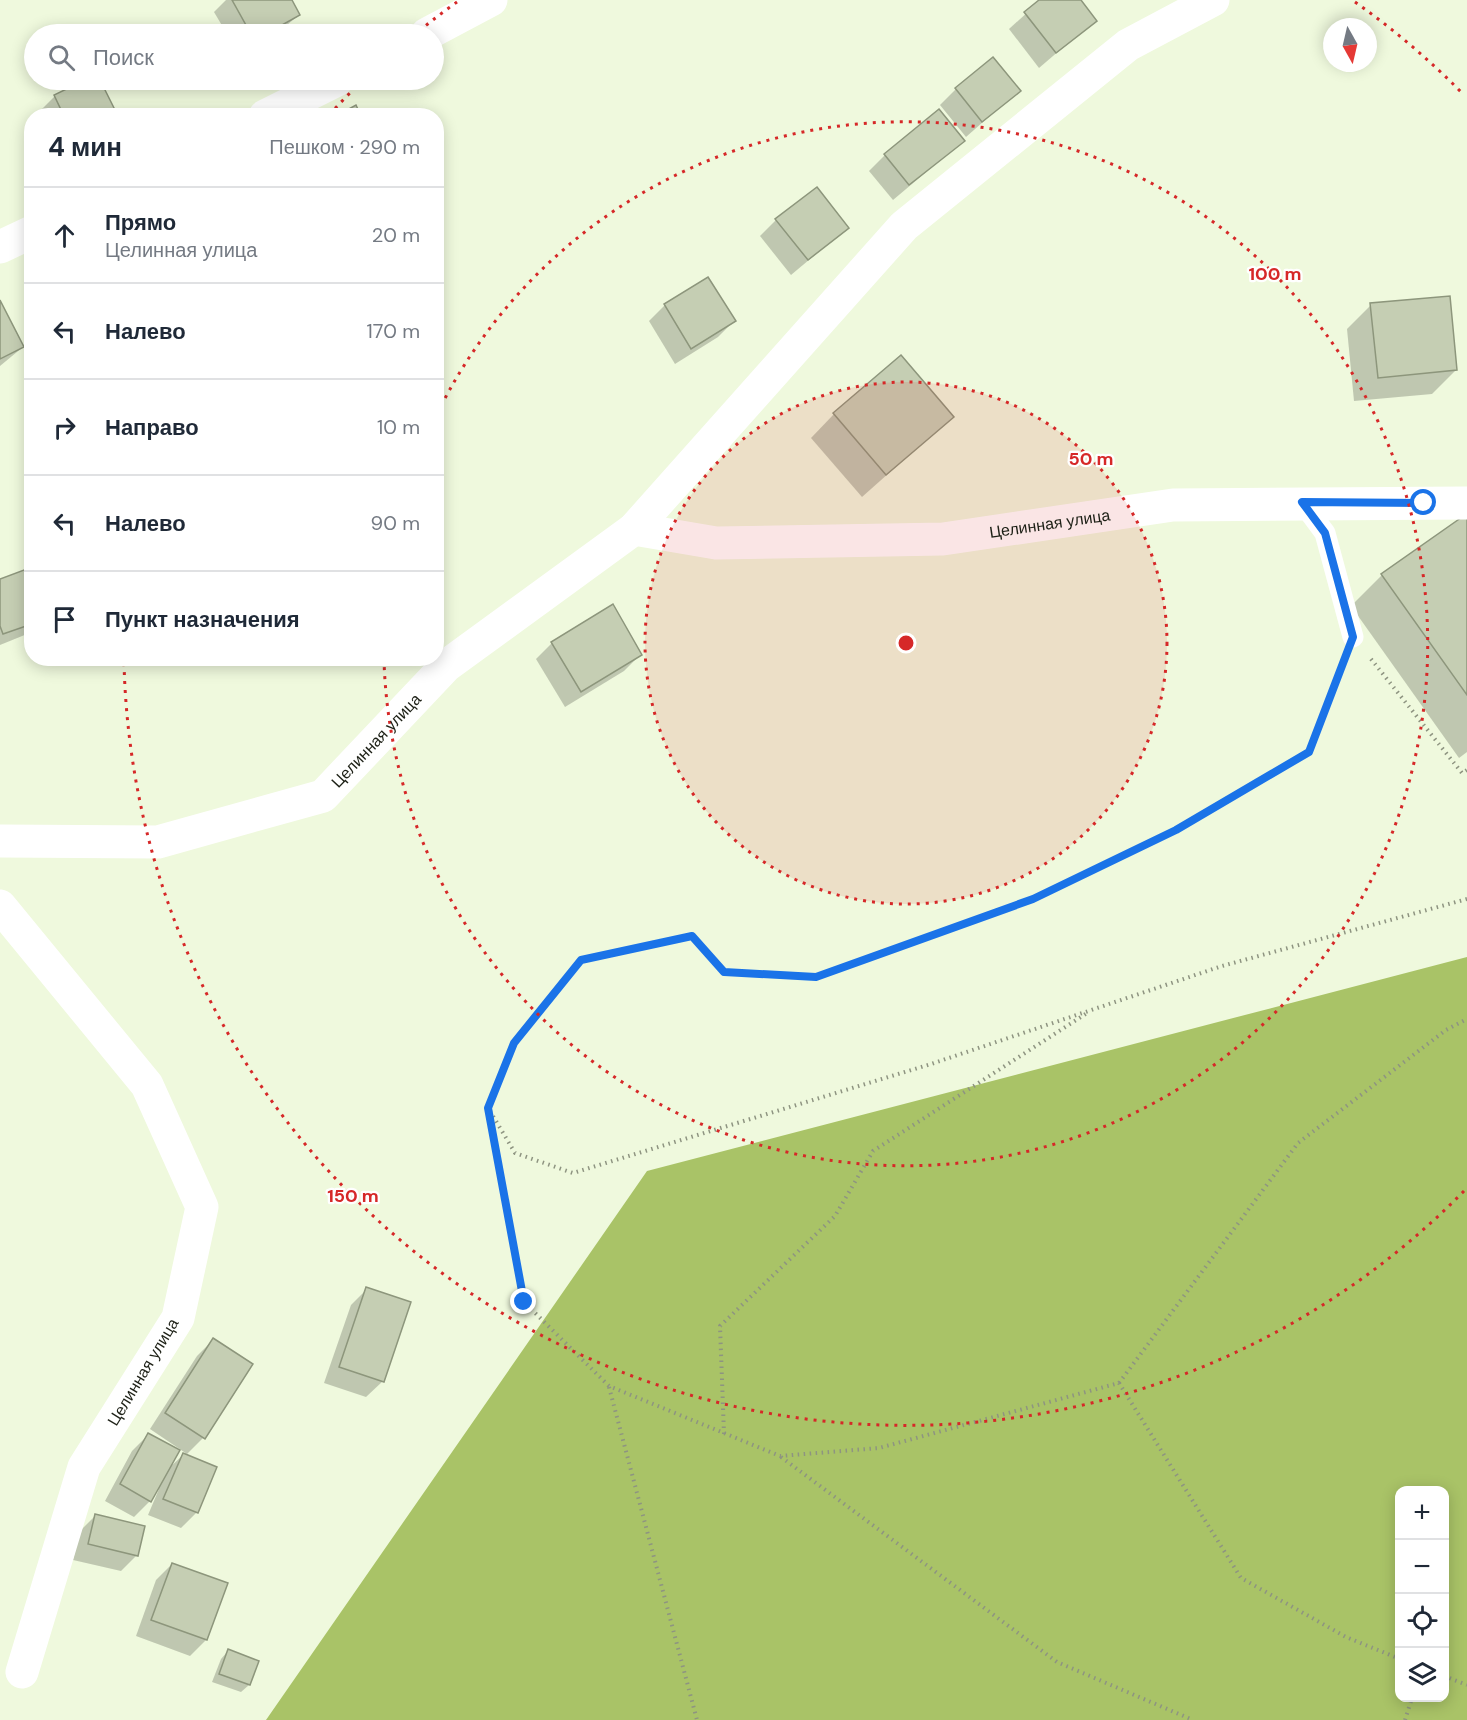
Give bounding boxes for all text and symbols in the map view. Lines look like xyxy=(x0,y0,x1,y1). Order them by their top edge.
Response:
north arrow xyxy=(1323,18,1377,72)
search box xyxy=(24,24,444,90)
icon: search xyxy=(45,41,78,74)
text: Поиск xyxy=(93,43,154,72)
text: 4 мин xyxy=(48,130,122,164)
text: Пешком · 290 m xyxy=(269,134,420,160)
text: Прямо xyxy=(105,208,176,237)
icon: ahead xyxy=(48,219,81,252)
text: 20 m xyxy=(372,222,420,248)
text: Целинная улица xyxy=(105,237,257,263)
text: 100 m xyxy=(1248,262,1302,286)
icon: left xyxy=(48,315,81,348)
text: Налево xyxy=(105,317,186,346)
text: 170 m xyxy=(367,318,420,344)
icon: right xyxy=(48,411,81,444)
text: Направо xyxy=(105,413,199,442)
text: 10 m xyxy=(377,414,420,440)
text: 50 m xyxy=(1068,447,1114,471)
route start xyxy=(1410,489,1436,515)
street label: Целинная улица xyxy=(988,504,1112,543)
icon: left xyxy=(48,507,81,540)
text: Налево xyxy=(105,509,186,538)
text: 90 m xyxy=(371,510,420,536)
icon: arrive xyxy=(48,603,81,636)
text: Пункт назначения xyxy=(105,605,300,634)
centre of rings xyxy=(896,633,916,653)
street label: Целинная улица xyxy=(326,689,425,792)
text: 150 m xyxy=(327,1184,379,1208)
route end xyxy=(510,1288,536,1314)
street label: Целинная улица xyxy=(103,1314,183,1430)
map controls xyxy=(1395,1486,1449,1702)
button: + xyxy=(1395,1486,1449,1540)
button: − xyxy=(1395,1540,1449,1594)
button: locate xyxy=(1395,1594,1449,1648)
button: layers xyxy=(1395,1648,1449,1702)

